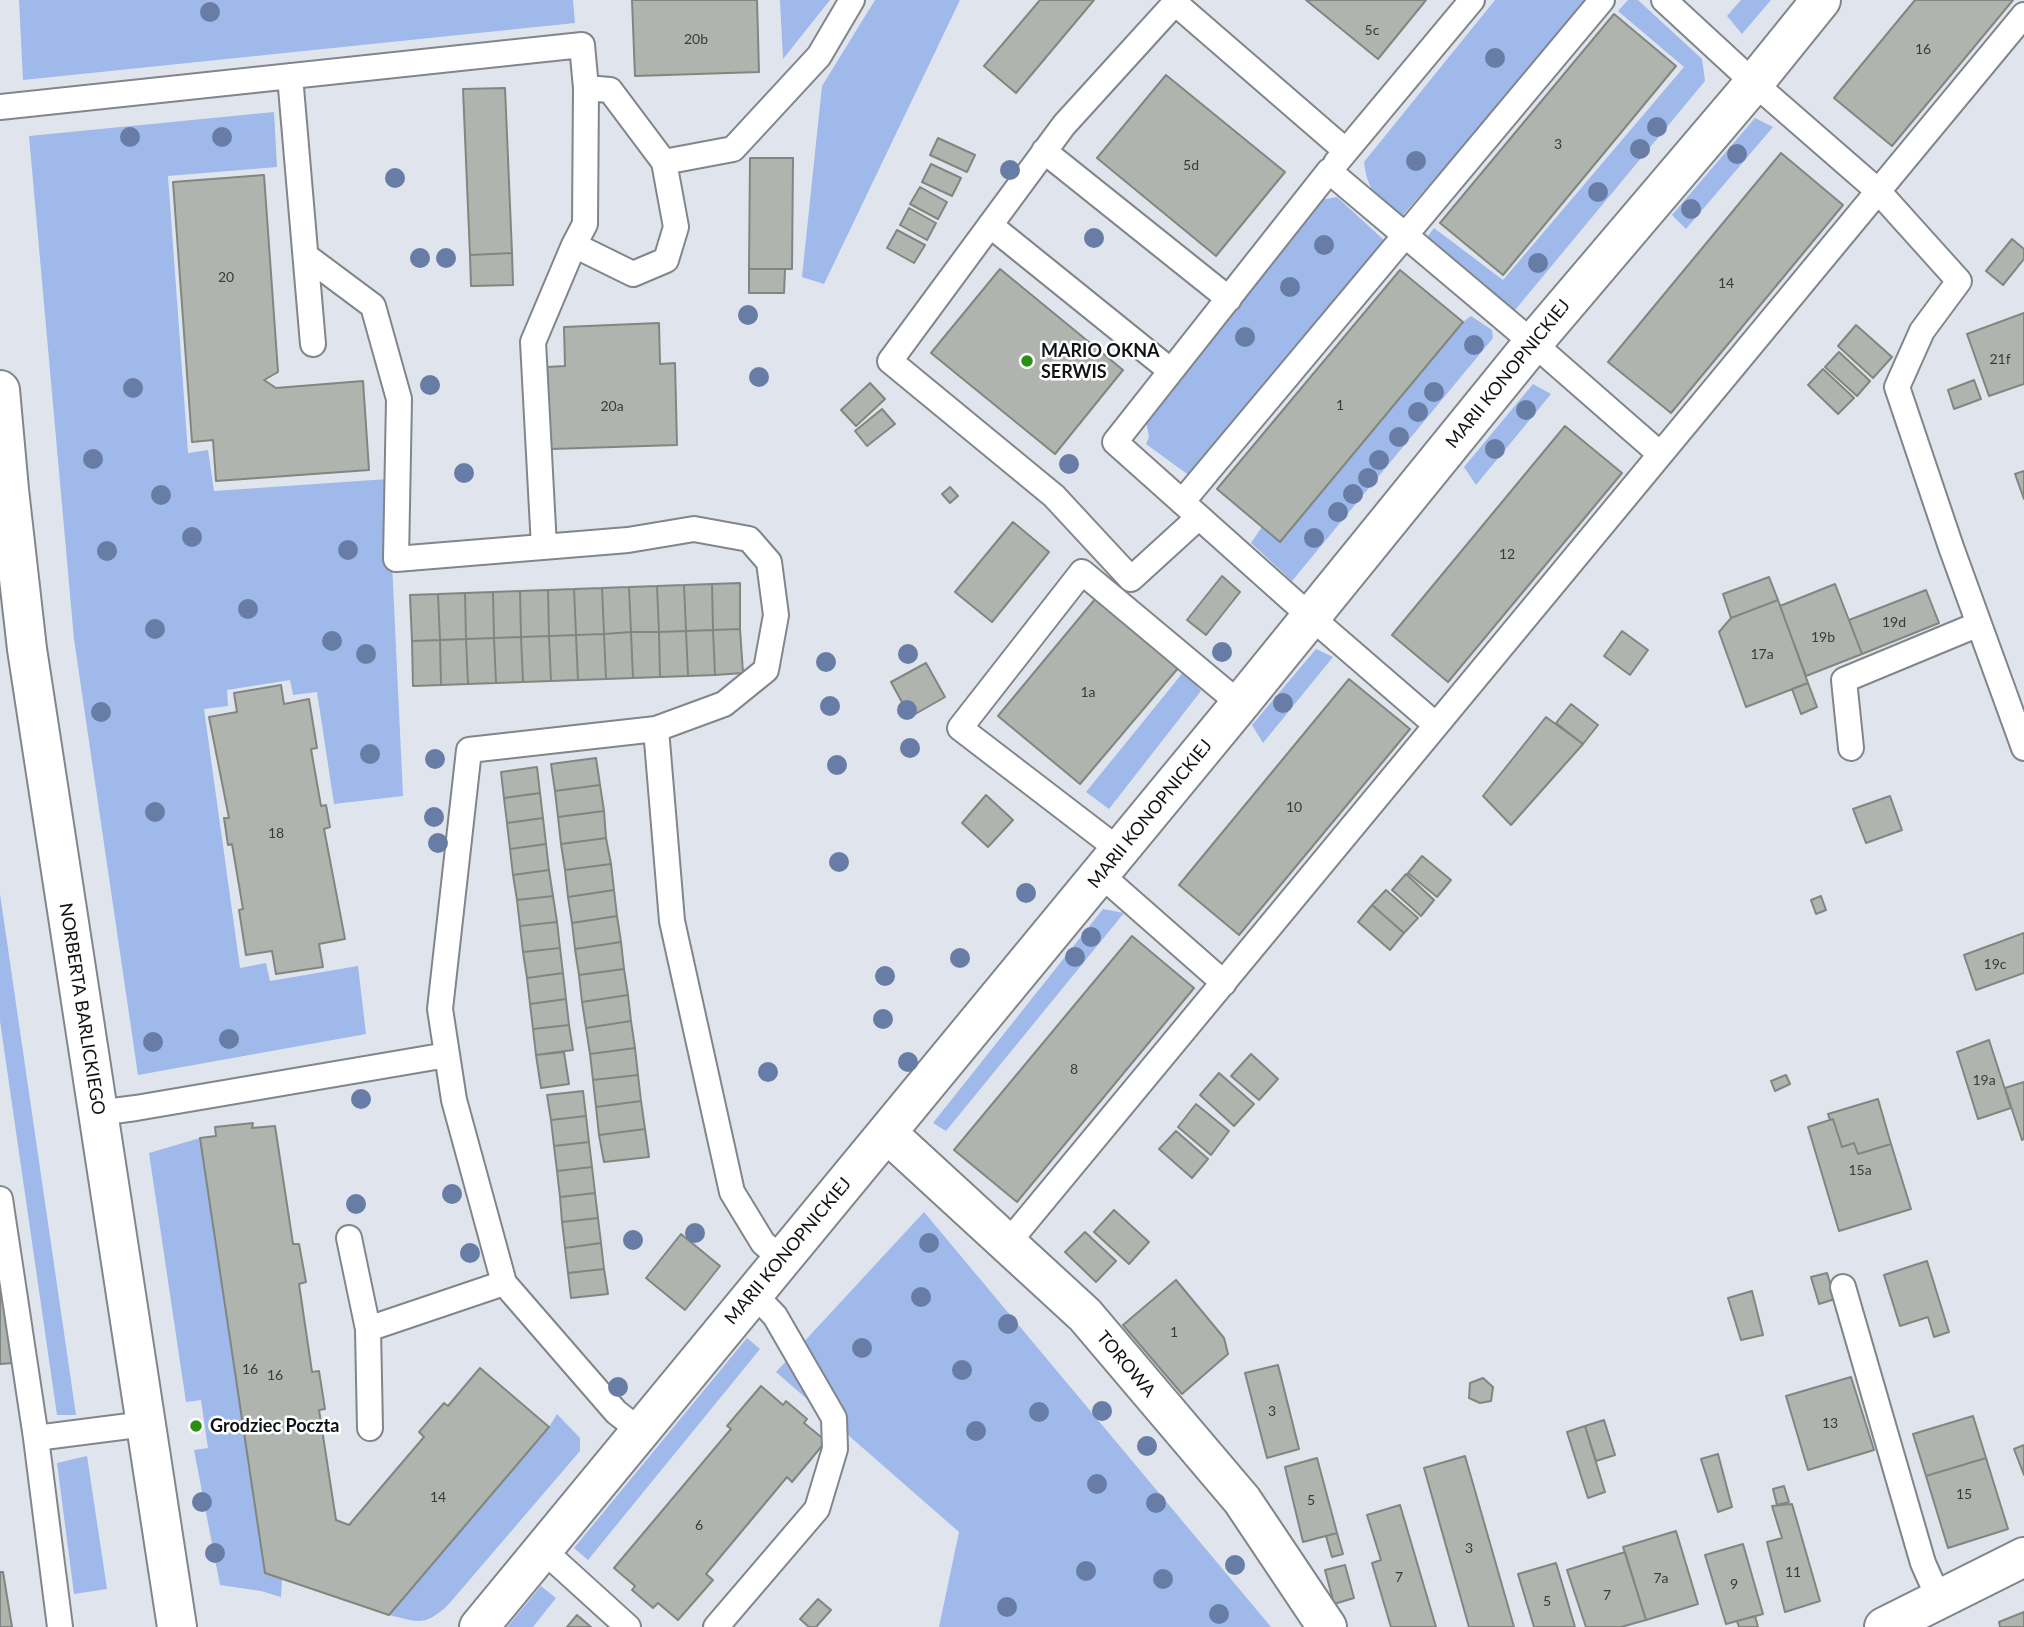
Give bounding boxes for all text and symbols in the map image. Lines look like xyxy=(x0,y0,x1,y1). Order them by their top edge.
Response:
house number: 5c xyxy=(1365,22,1379,38)
house number: 20b xyxy=(684,31,708,47)
house number: 16 xyxy=(1915,41,1931,57)
house number: 3 xyxy=(1554,136,1562,152)
house number: 5d xyxy=(1183,157,1199,173)
house number: 20 xyxy=(218,269,234,285)
house number: 14 xyxy=(1718,275,1734,291)
street label: MARII KONOPNICKIEJ xyxy=(1441,295,1575,453)
place label: MARIO OKNA SERWIS xyxy=(1041,340,1160,382)
house number: 21f xyxy=(1989,351,2011,367)
marker: MARIO OKNA SERWIS xyxy=(1019,353,1035,369)
house number: 1 xyxy=(1336,397,1344,413)
house number: 20a xyxy=(600,398,624,414)
house number: 12 xyxy=(1499,546,1515,562)
house number: 19d xyxy=(1882,614,1906,630)
house number: 19b xyxy=(1811,629,1835,645)
house number: 17a xyxy=(1750,646,1774,662)
house number: 1a xyxy=(1080,684,1096,700)
street label: MARII KONOPNICKIEJ xyxy=(1083,735,1217,893)
house number: 10 xyxy=(1286,799,1302,815)
house number: 18 xyxy=(268,825,284,841)
street label: NORBERTA BARLICKIEGO xyxy=(55,901,109,1117)
house number: 19c xyxy=(1984,956,2006,972)
house number: 8 xyxy=(1070,1061,1078,1077)
house number: 19a xyxy=(1972,1072,1996,1088)
house number: 15a xyxy=(1848,1162,1872,1178)
street label: MARII KONOPNICKIEJ xyxy=(720,1173,856,1329)
house number: 1 xyxy=(1170,1324,1178,1340)
street label: TOROWA xyxy=(1092,1326,1160,1402)
house number: 16 xyxy=(242,1361,258,1377)
house number: 16 xyxy=(267,1367,283,1383)
house number: 3 xyxy=(1268,1403,1276,1419)
place label: Grodziec Poczta xyxy=(210,1415,339,1437)
house number: 13 xyxy=(1822,1415,1838,1431)
marker: Grodziec Poczta xyxy=(188,1418,204,1434)
house number: 15 xyxy=(1956,1486,1972,1502)
house number: 14 xyxy=(430,1489,446,1505)
house number: 5 xyxy=(1307,1492,1315,1508)
house number: 6 xyxy=(695,1517,703,1533)
house number: 3 xyxy=(1465,1540,1473,1556)
house number: 11 xyxy=(1785,1564,1801,1580)
house number: 7 xyxy=(1395,1569,1403,1585)
house number: 7a xyxy=(1653,1570,1669,1586)
house number: 9 xyxy=(1730,1576,1738,1592)
house number: 7 xyxy=(1603,1587,1611,1603)
house number: 5 xyxy=(1543,1593,1551,1609)

